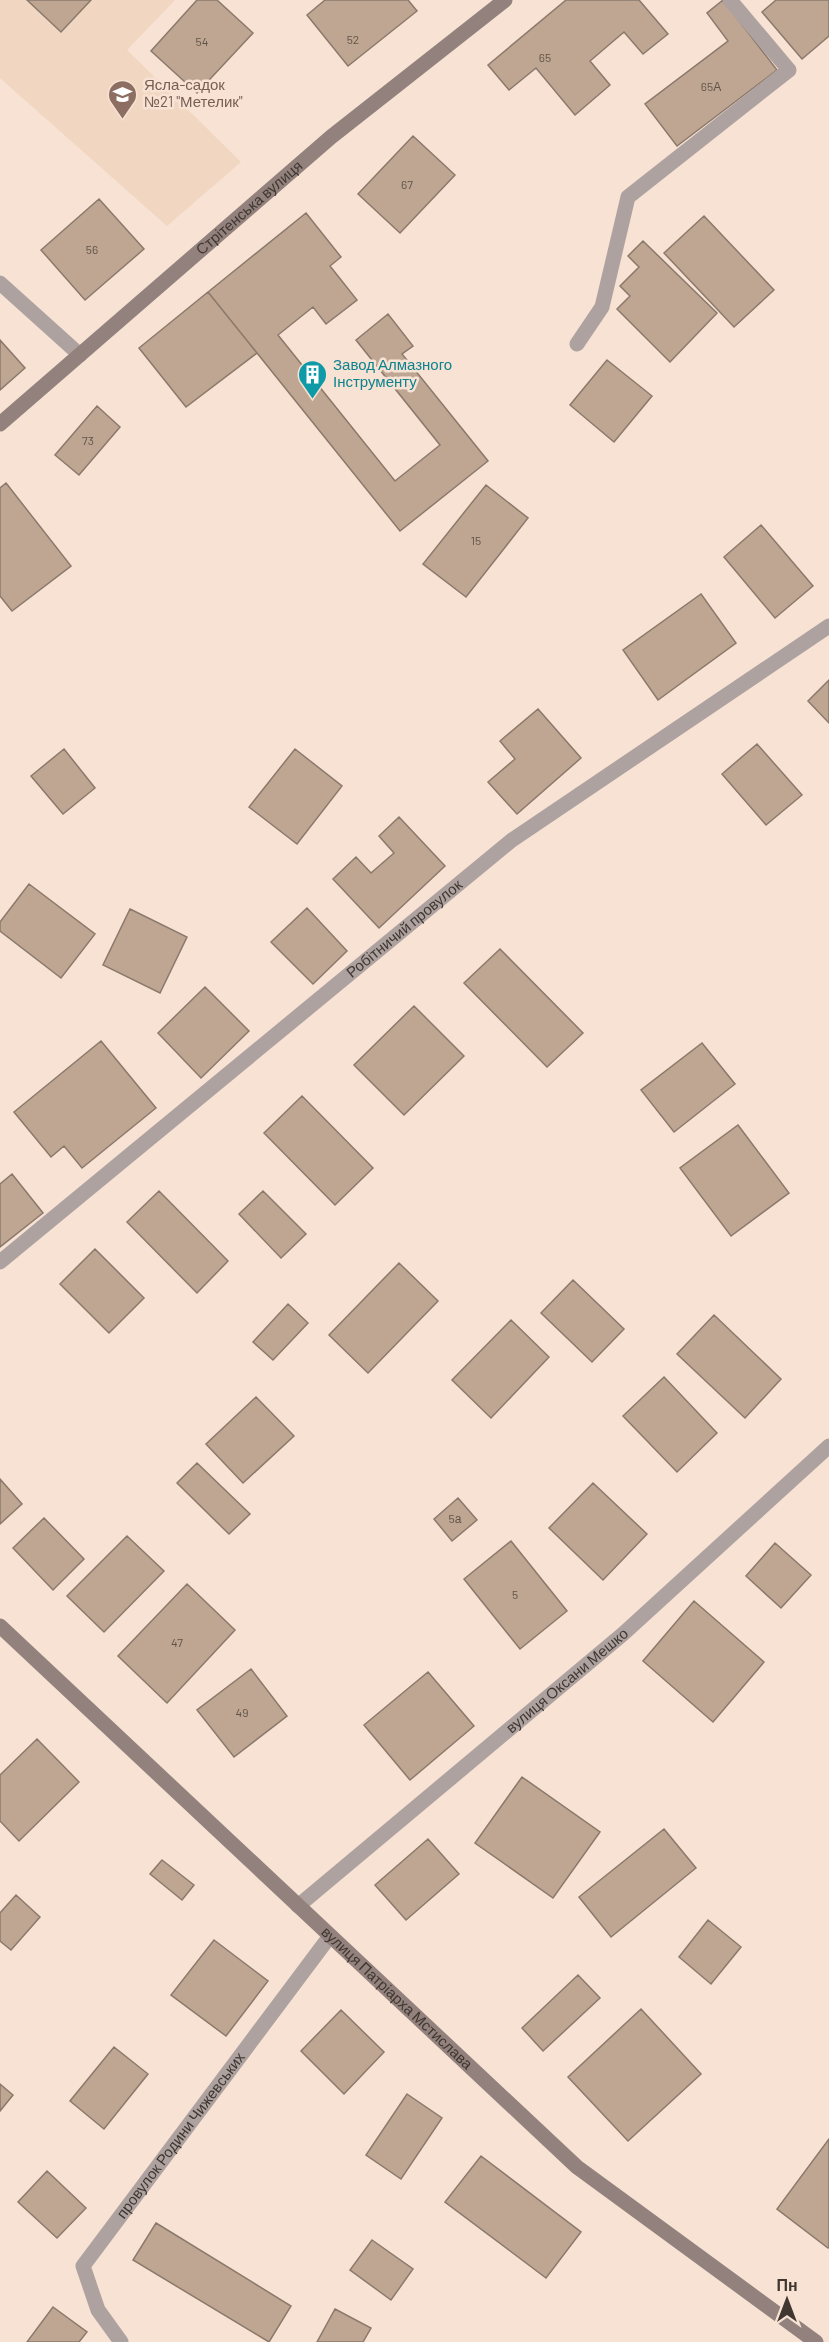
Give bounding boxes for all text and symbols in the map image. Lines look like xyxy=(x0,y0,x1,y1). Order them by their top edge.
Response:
house number: 52 xyxy=(347,32,359,46)
house number: 54 xyxy=(196,34,208,48)
house number: 65 xyxy=(539,50,551,64)
place label: Ясла-садок №21 "Метелик" xyxy=(144,75,243,110)
school or university icon: Ясла-садок №21 "Метелик" xyxy=(107,78,139,120)
house number: 65А xyxy=(701,79,721,93)
street label: Стрітенська вулиця xyxy=(192,156,306,258)
house number: 67 xyxy=(401,177,413,191)
house number: 56 xyxy=(86,242,98,256)
place label: Завод Алмазного Інструменту xyxy=(333,355,452,390)
building icon: Завод Алмазного Інструменту xyxy=(296,358,328,400)
house number: 73 xyxy=(82,433,94,447)
house number: 15 xyxy=(471,533,481,547)
street label: Робітничий провулок xyxy=(342,875,465,981)
house number: 5а xyxy=(449,1511,462,1525)
house number: 5 xyxy=(512,1587,518,1601)
street label: вулиця Оксани Мешко xyxy=(502,1624,631,1736)
house number: 47 xyxy=(171,1635,183,1649)
house number: 49 xyxy=(236,1705,248,1719)
street label: вулиця Патріарха Мстислава xyxy=(318,1922,477,2073)
street label: провулок Родини Чижевських xyxy=(112,2048,248,2222)
north arrow xyxy=(757,2270,817,2330)
text: Пн xyxy=(776,2275,798,2294)

